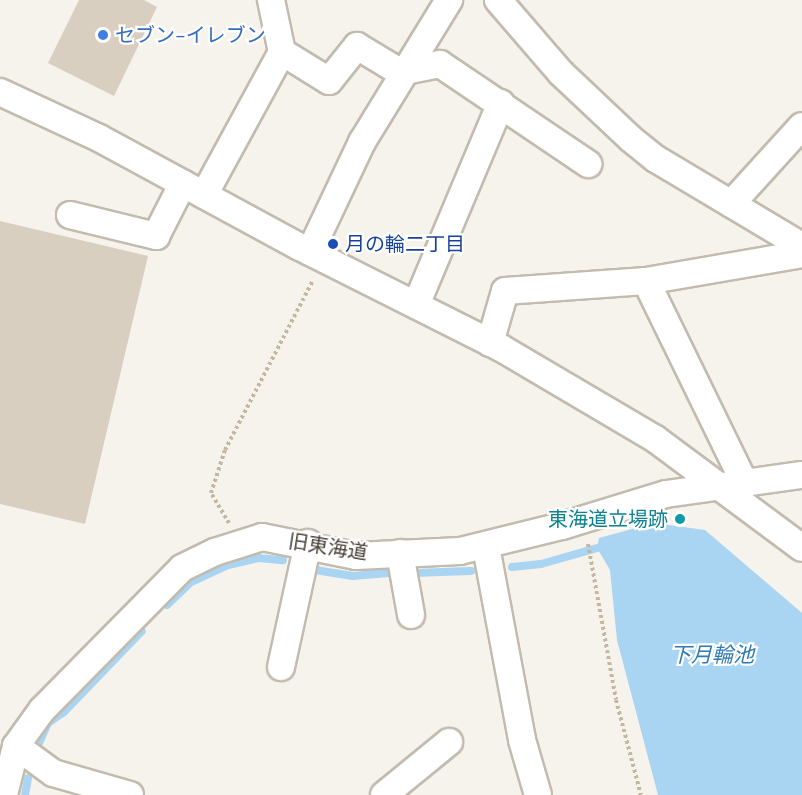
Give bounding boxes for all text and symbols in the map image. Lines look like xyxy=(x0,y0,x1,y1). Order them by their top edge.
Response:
place label: セブン-イレブン xyxy=(115,23,266,47)
marker: セブン-イレブン xyxy=(96,28,110,42)
place label: 月の輪二丁目 xyxy=(345,232,465,256)
marker: 月の輪二丁目 xyxy=(326,237,340,251)
place label: 東海道立場跡 xyxy=(548,507,668,531)
marker: 東海道立場跡 xyxy=(673,512,687,526)
street label: 旧東海道 xyxy=(287,529,369,565)
water label: 下月輪池 xyxy=(670,642,754,668)

